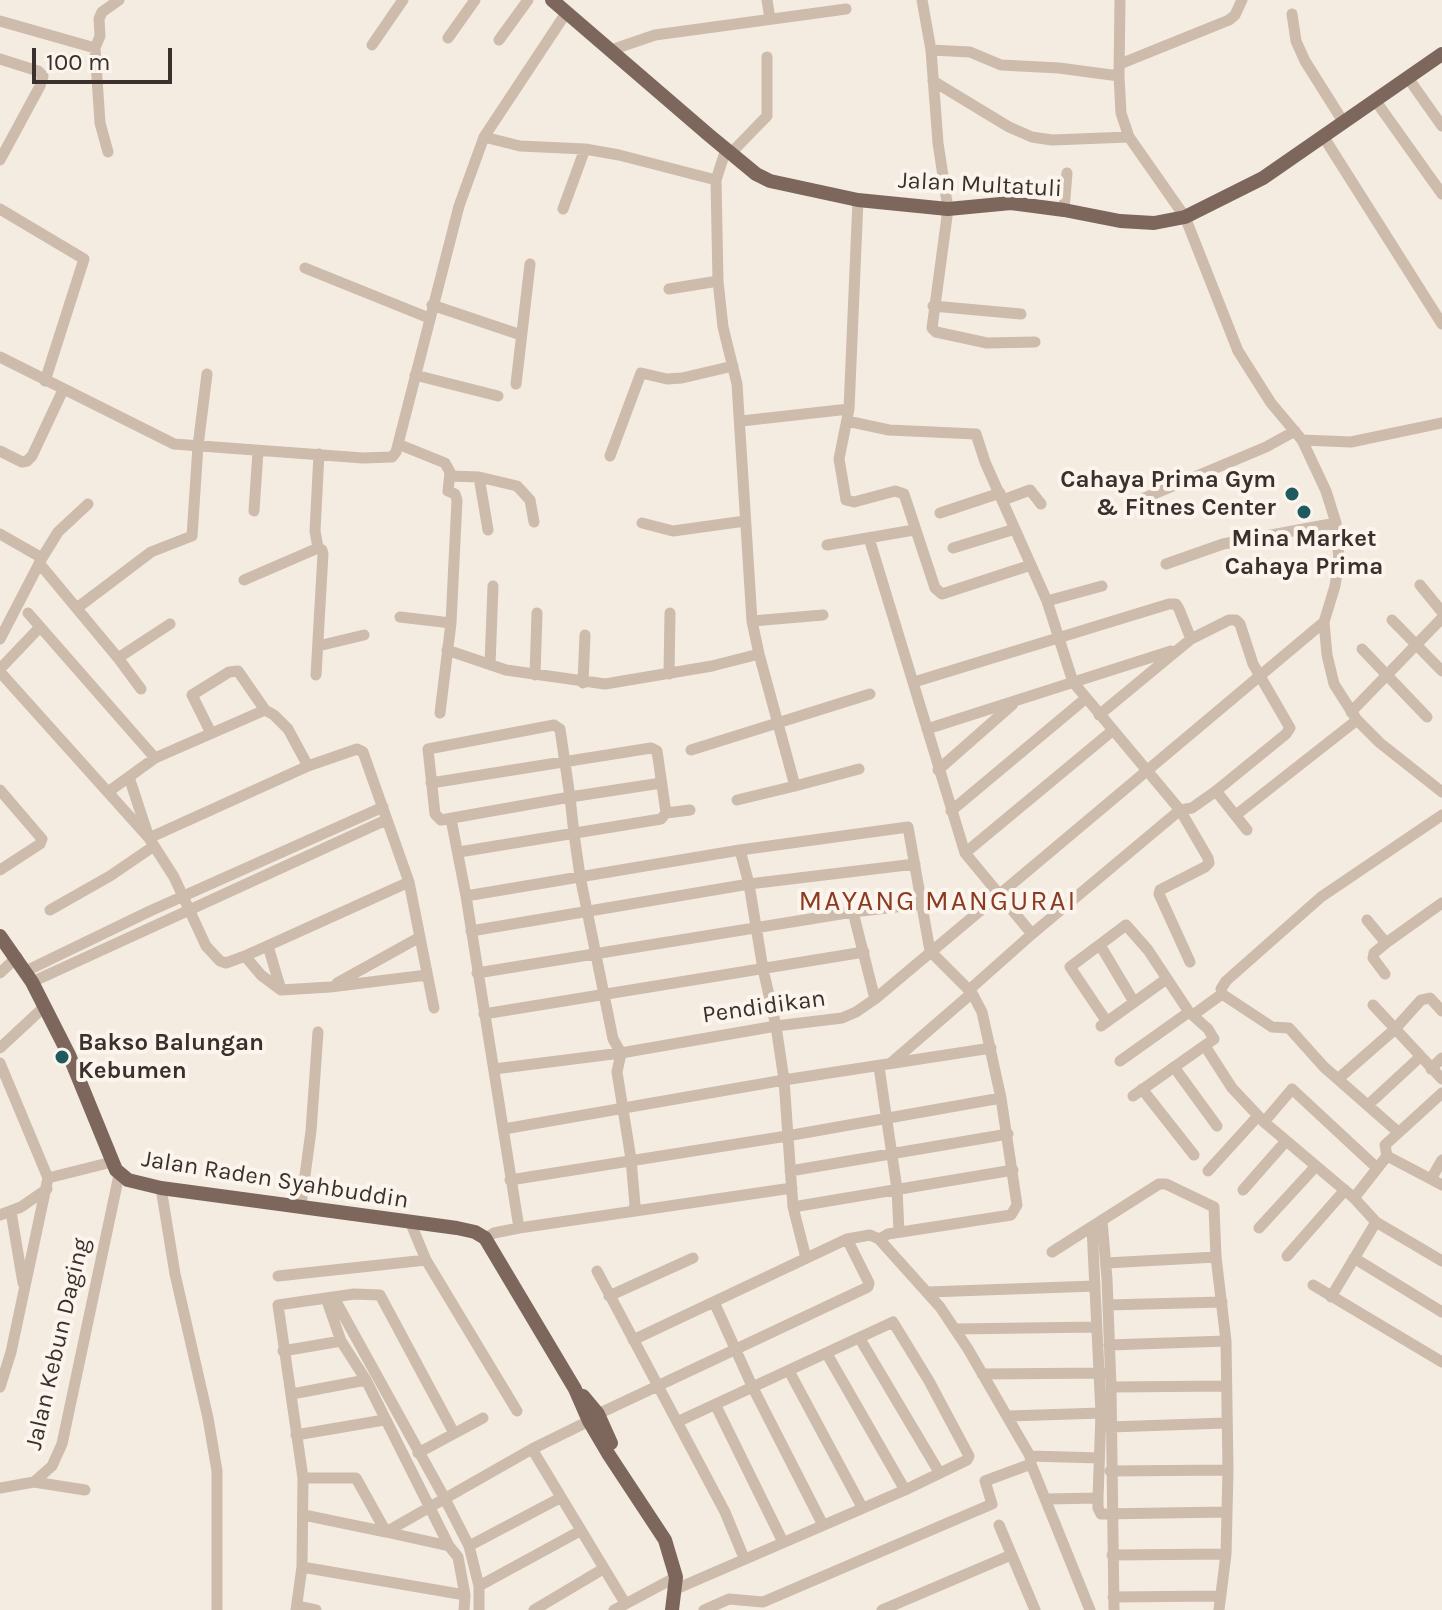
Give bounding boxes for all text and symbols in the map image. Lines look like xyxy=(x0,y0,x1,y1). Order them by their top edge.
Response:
scale bar xyxy=(36,32,176,82)
text: 100 m xyxy=(46,48,111,76)
street label: Jalan Multatuli xyxy=(897,166,1063,204)
place label: Cahaya Prima Gym & Fitnes Center xyxy=(1060,466,1276,522)
marker: Cahaya Prima Gym & Fitnes Center xyxy=(1283,485,1301,503)
marker: Mina Market Cahaya Prima xyxy=(1295,503,1313,521)
place label: Mina Market Cahaya Prima xyxy=(1225,525,1383,581)
district label: MAYANG MANGURAI xyxy=(799,885,1077,919)
street label: Pendidikan xyxy=(701,984,827,1030)
place label: Bakso Balungan Kebumen xyxy=(78,1029,264,1085)
marker: Bakso Balungan Kebumen xyxy=(53,1048,71,1066)
street label: Jalan Raden Syahbuddin xyxy=(139,1145,411,1215)
street label: Jalan Kebun Daging xyxy=(20,1235,96,1453)

